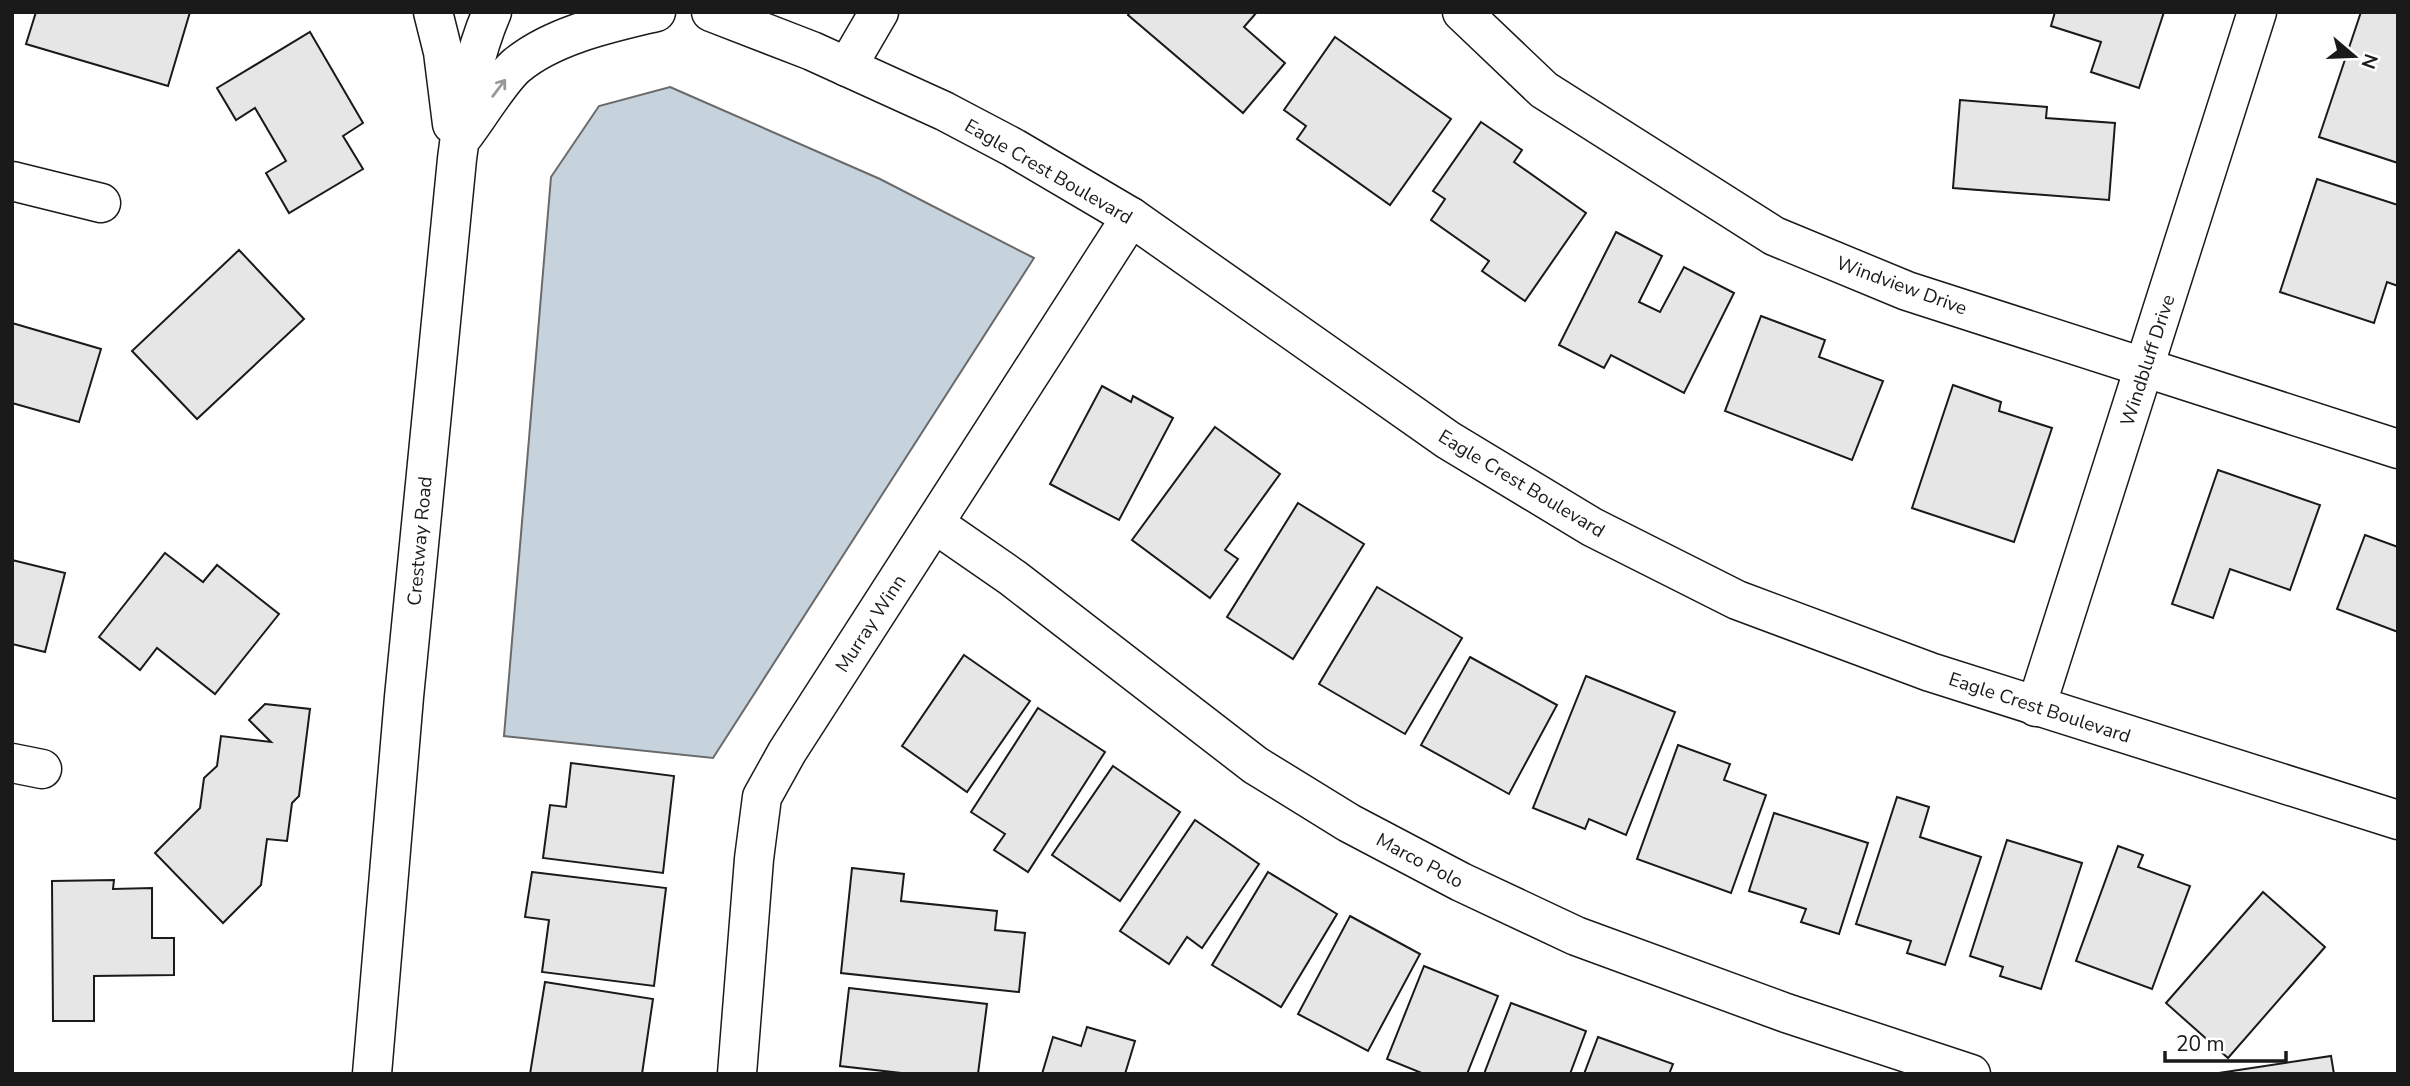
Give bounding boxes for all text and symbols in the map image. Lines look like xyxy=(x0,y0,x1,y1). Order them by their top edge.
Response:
north arrow xyxy=(2319,21,2389,91)
text: N xyxy=(2355,50,2384,72)
one-way arrow xyxy=(492,79,507,98)
street label: Eagle Crest Boulevard xyxy=(960,113,1137,231)
street label: Windview Drive xyxy=(1833,250,1971,322)
street label: Windbluff Drive xyxy=(2114,291,2181,429)
street label: Eagle Crest Boulevard xyxy=(1433,424,1610,544)
street label: Crestway Road xyxy=(401,475,439,607)
street label: Murray Winn xyxy=(829,570,912,678)
street label: Eagle Crest Boulevard xyxy=(1945,666,2134,750)
street label: Marco Polo xyxy=(1371,827,1468,895)
scale bar xyxy=(2165,1020,2286,1064)
text: 20 m xyxy=(2176,1030,2225,1058)

